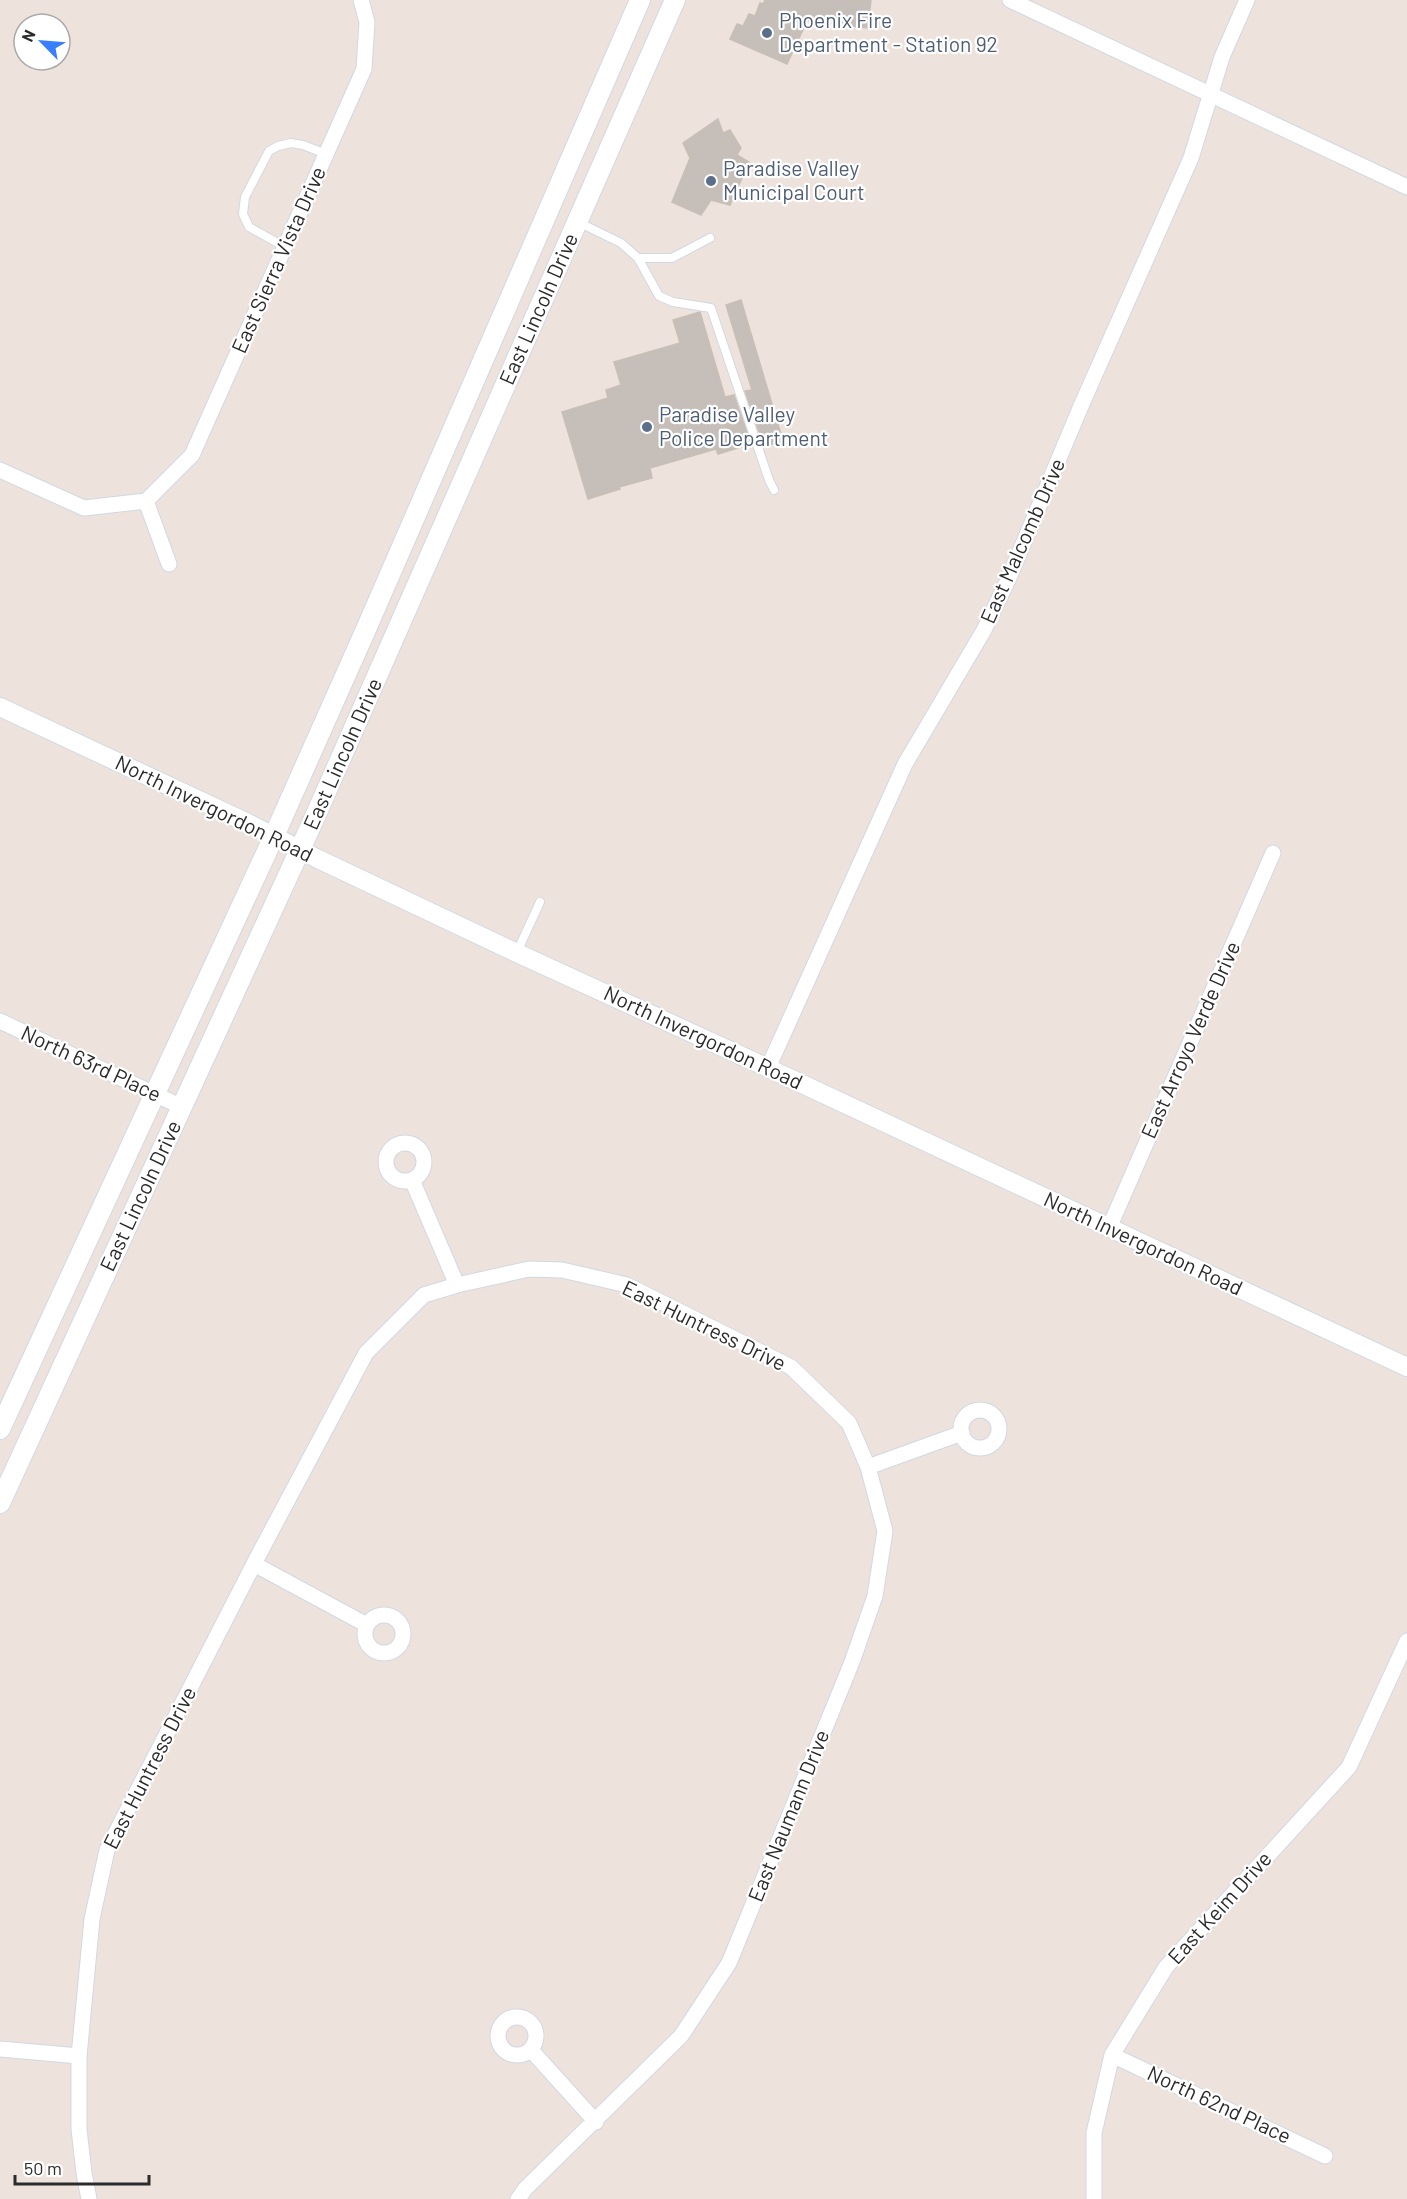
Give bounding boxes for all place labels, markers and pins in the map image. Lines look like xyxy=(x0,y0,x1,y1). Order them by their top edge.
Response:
place label: Phoenix Fire Department - Station 92 xyxy=(779,7,998,56)
marker: Phoenix Fire Department - Station 92 xyxy=(760,26,774,40)
place label: Paradise Valley Municipal Court xyxy=(723,155,865,204)
marker: Paradise Valley Municipal Court xyxy=(704,174,718,188)
place label: Paradise Valley Police Department xyxy=(659,401,828,450)
marker: Paradise Valley Police Department xyxy=(640,420,654,434)

